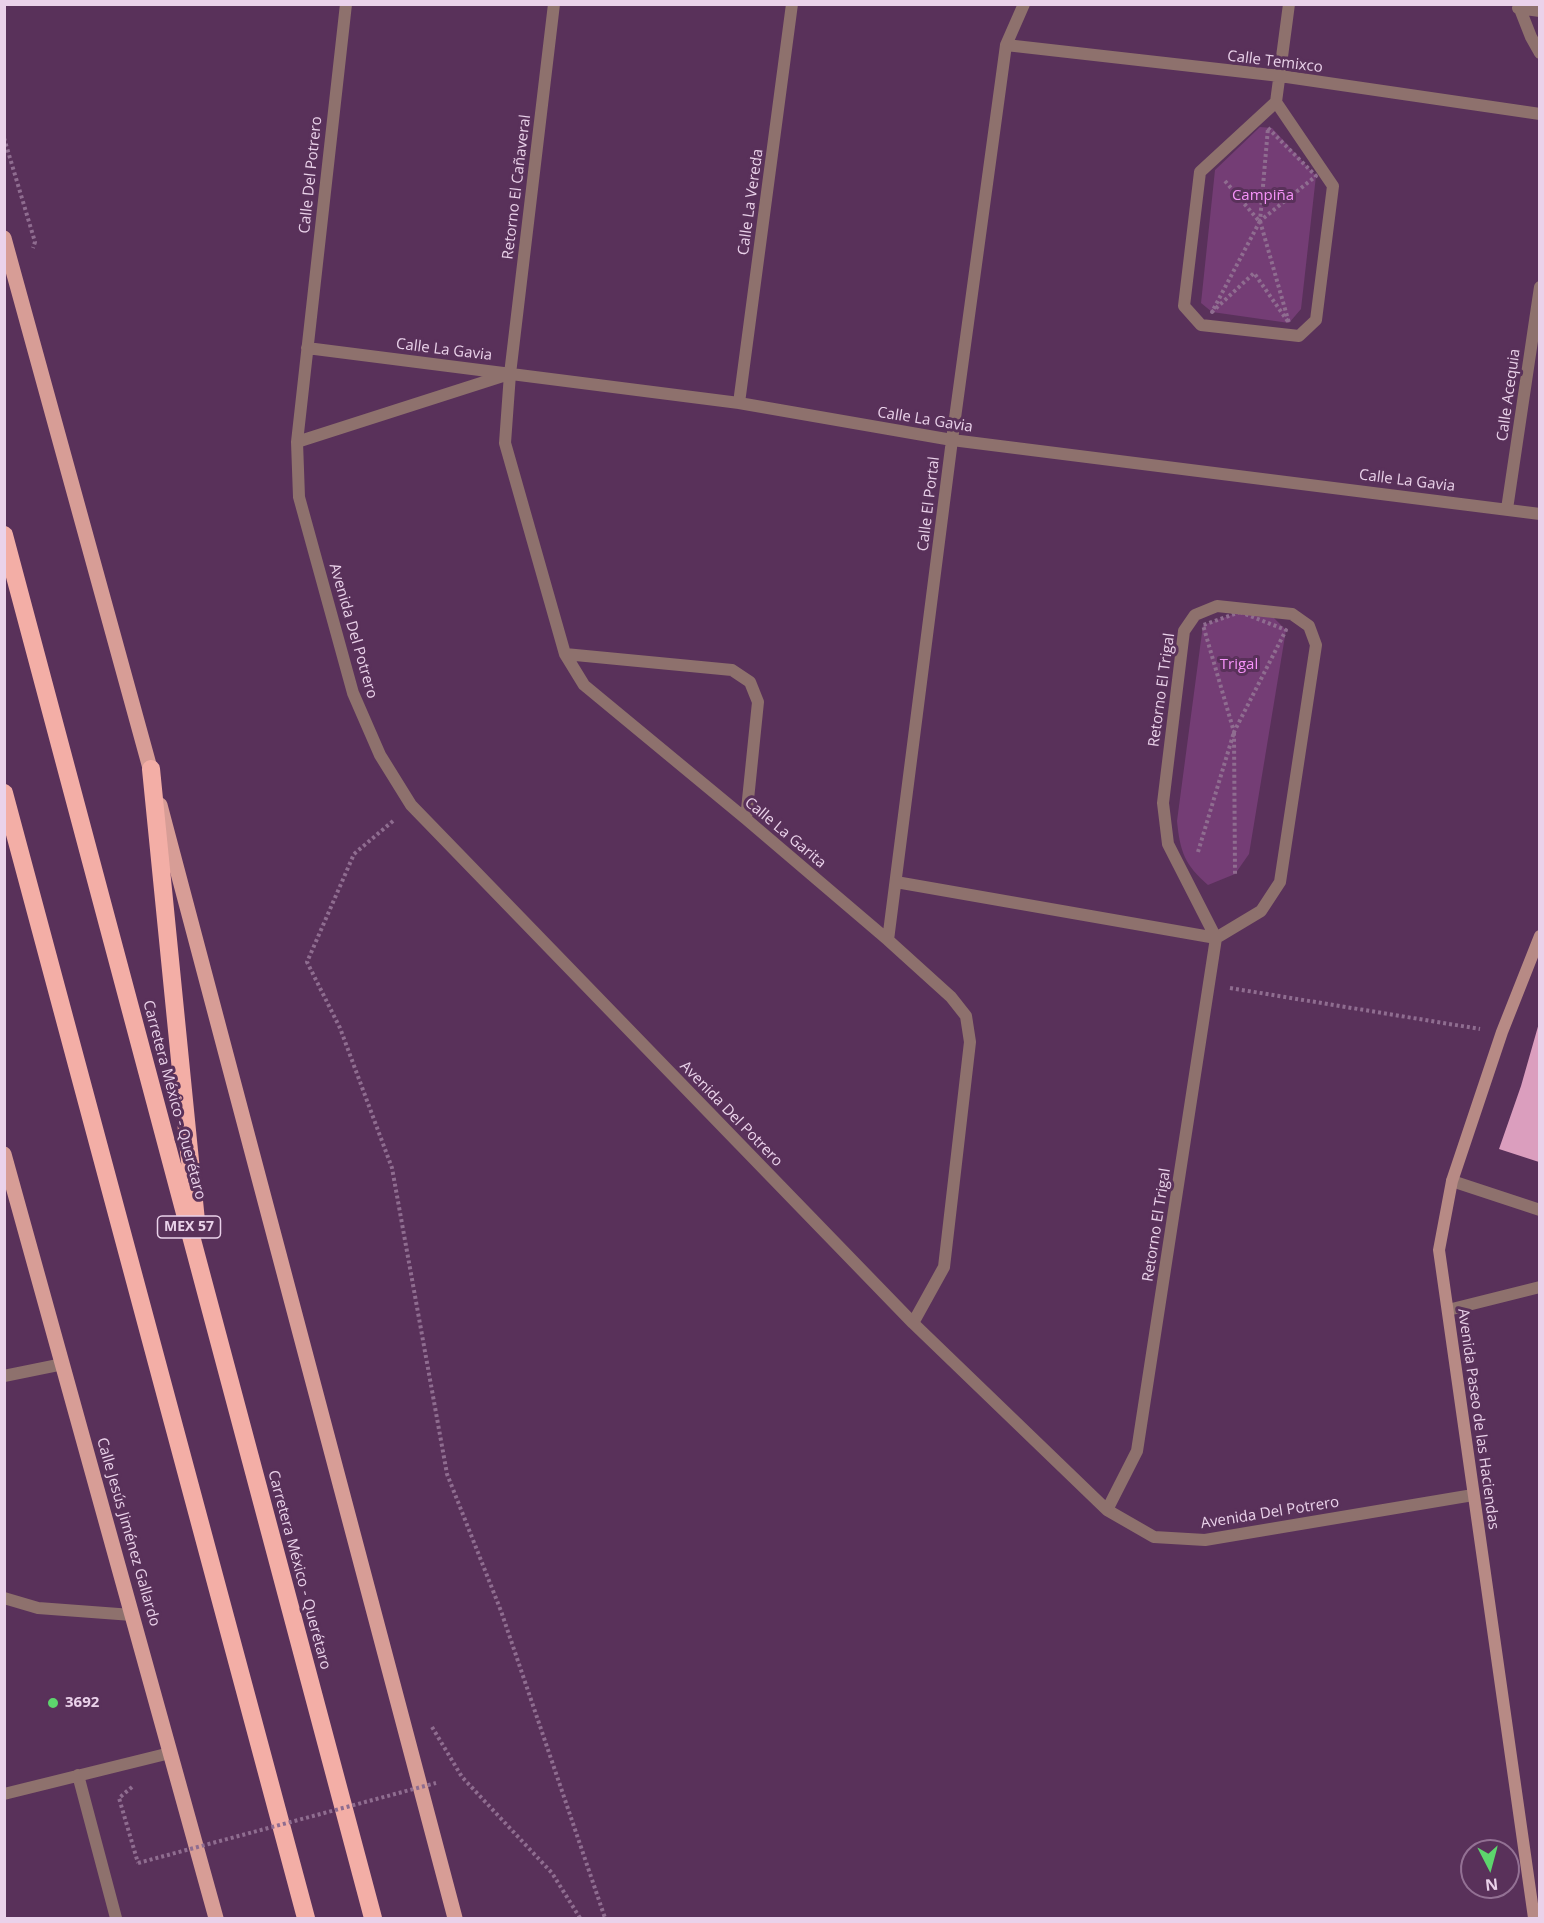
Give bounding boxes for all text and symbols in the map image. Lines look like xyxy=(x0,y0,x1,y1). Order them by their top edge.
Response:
street label: Calle Temixco xyxy=(1226,47,1324,77)
street label: Retorno El Cañaveral xyxy=(499,114,535,260)
street label: Calle Del Potrero xyxy=(296,115,326,235)
street label: Calle La Vereda xyxy=(735,148,767,256)
park label: Campiña xyxy=(1232,187,1294,205)
street label: Calle La Gavia xyxy=(395,335,493,365)
street label: Calle Acequia xyxy=(1494,348,1524,442)
street label: Calle La Gavia xyxy=(876,404,974,436)
street label: Calle El Portal xyxy=(914,456,944,552)
street label: Calle La Gavia xyxy=(1358,466,1456,496)
street label: Avenida Del Potrero xyxy=(325,561,381,701)
street label: Retorno El Trigal xyxy=(1145,632,1179,748)
park label: Trigal xyxy=(1220,656,1258,674)
street label: Calle La Garita xyxy=(741,794,829,872)
street label: Carretera México - Querétaro xyxy=(139,998,209,1202)
street label: Avenida Del Potrero xyxy=(676,1057,786,1171)
street label: Retorno El Trigal xyxy=(1139,1167,1175,1283)
road number: MEX 57 xyxy=(158,1216,220,1238)
street label: Avenida Paseo de las Haciendas xyxy=(1454,1307,1502,1531)
street label: Calle Jesús Jiménez Gallardo xyxy=(92,1435,164,1629)
street label: Carretera México - Querétaro xyxy=(264,1468,334,1672)
street label: Avenida Del Potrero xyxy=(1200,1493,1340,1533)
place label: 3692 xyxy=(65,1694,99,1712)
marker: 3692 xyxy=(46,1696,60,1710)
north arrow xyxy=(1460,1839,1520,1899)
text: N xyxy=(1484,1873,1499,1897)

